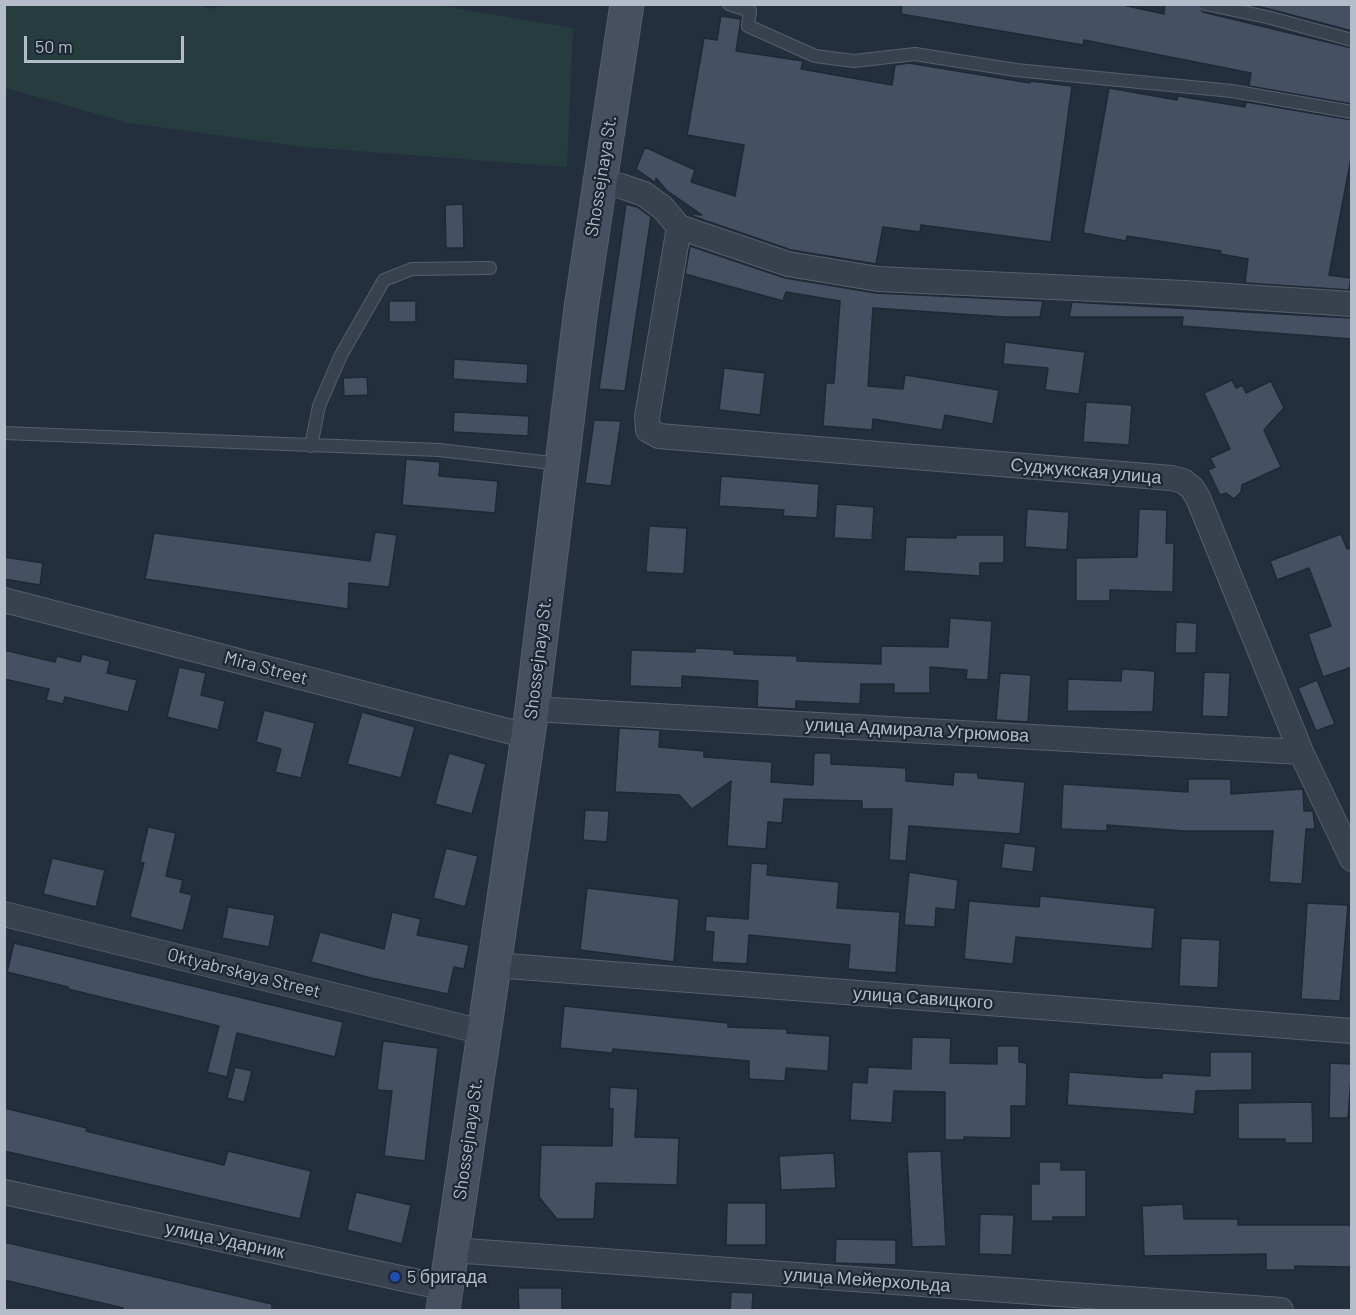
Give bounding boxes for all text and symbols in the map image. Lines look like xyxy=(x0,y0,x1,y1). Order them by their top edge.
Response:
scale bar xyxy=(27,24,188,62)
text: 50 m xyxy=(35,35,73,57)
street label: Shossejnaya St. xyxy=(581,114,621,238)
street label: Суджукская улица xyxy=(1010,454,1162,488)
street label: Shossejnaya St. xyxy=(520,596,556,720)
street label: Mira Street xyxy=(222,646,310,690)
street label: улица Адмирала Угрюмова xyxy=(804,713,1030,747)
street label: Oktyabrskaya Street xyxy=(165,944,323,1002)
street label: улица Савицкого xyxy=(852,982,994,1014)
street label: Shossejnaya St. xyxy=(449,1077,487,1201)
street label: улица Ударник xyxy=(163,1217,287,1263)
street label: улица Мейерхольда xyxy=(783,1263,951,1297)
place label: 5 бригада xyxy=(407,1266,487,1288)
marker: 5 бригада xyxy=(388,1270,402,1284)

